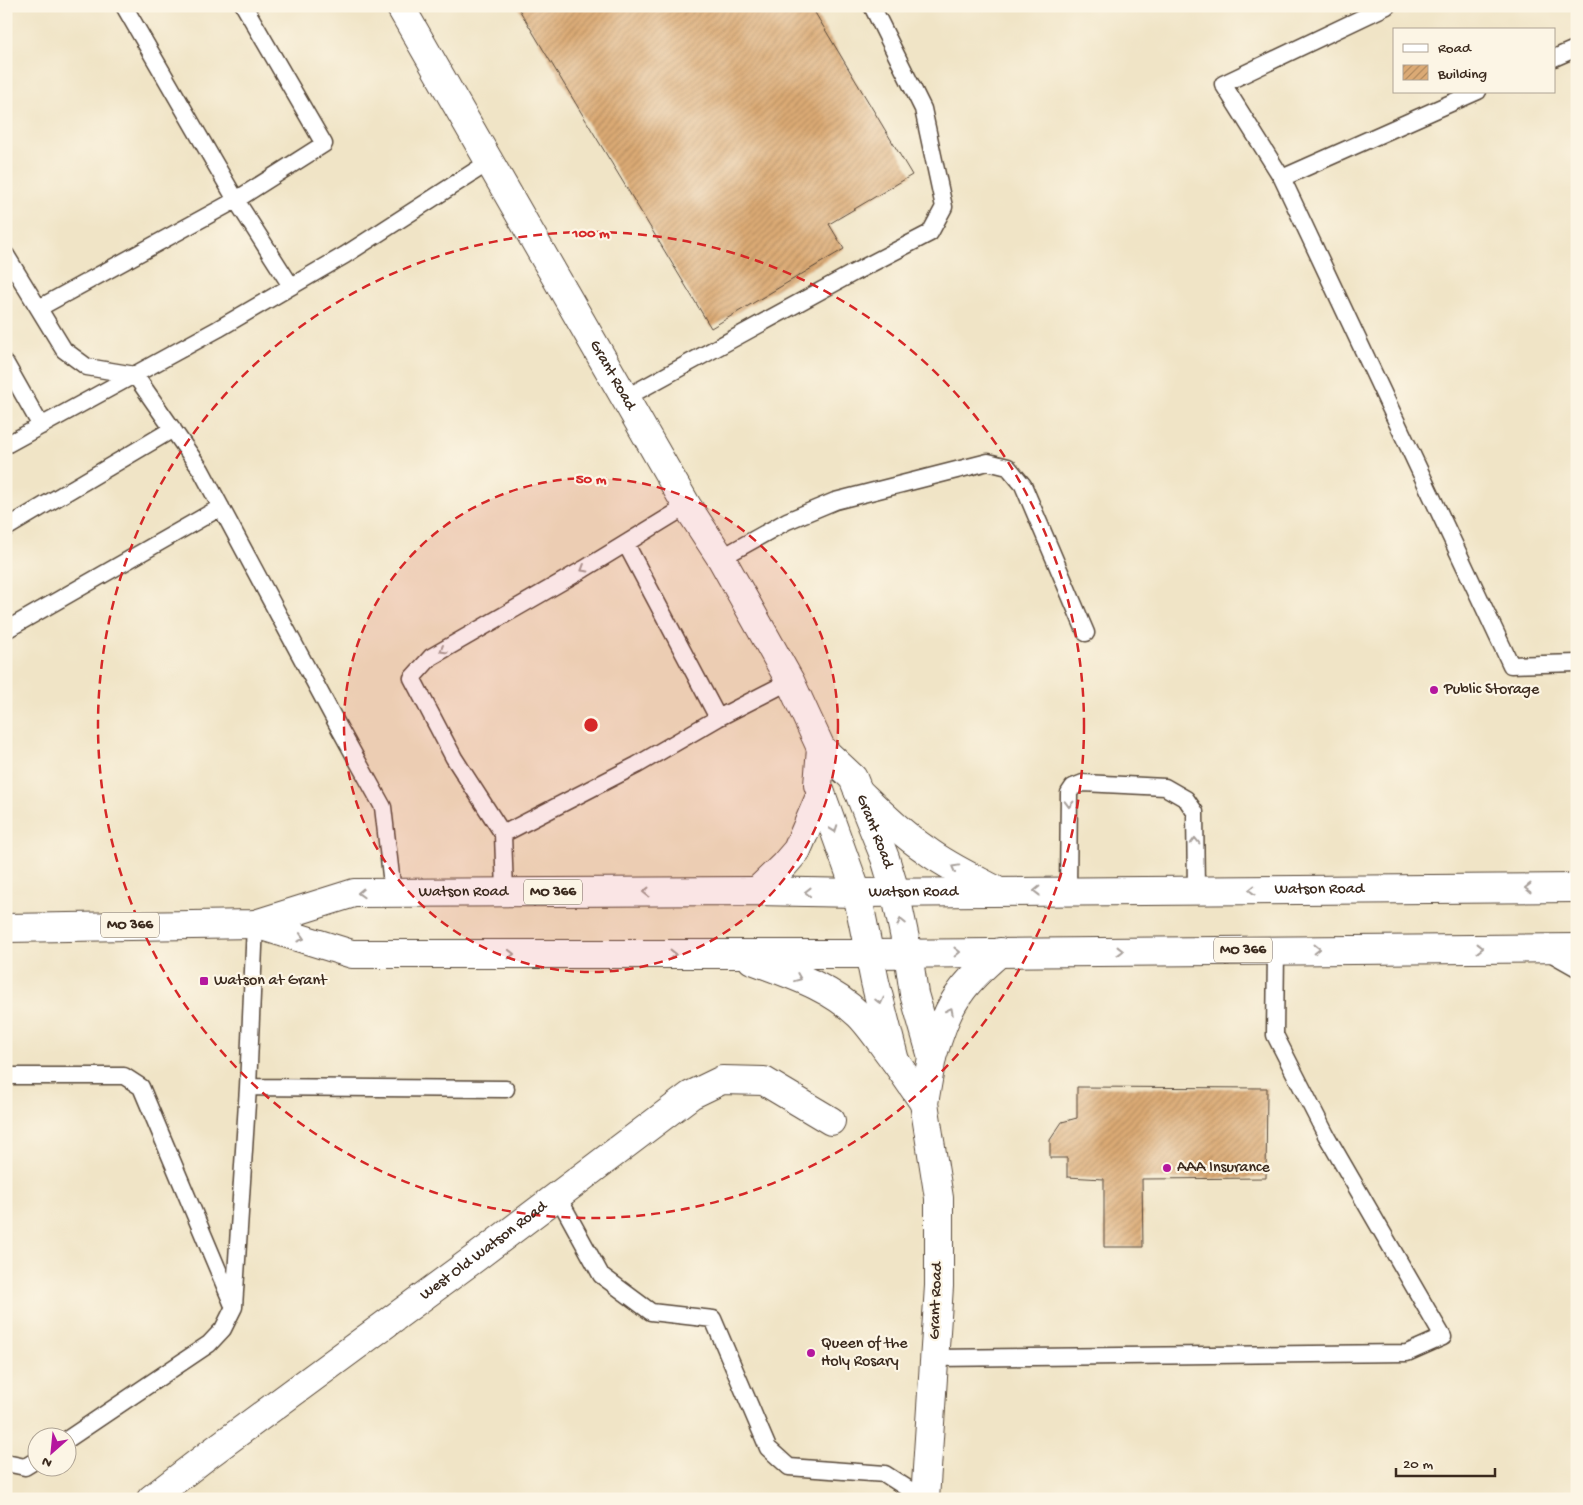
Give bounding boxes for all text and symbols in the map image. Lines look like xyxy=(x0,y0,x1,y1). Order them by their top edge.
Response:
legend xyxy=(1393,28,1556,92)
text: Road xyxy=(1438,40,1472,58)
text: Building xyxy=(1437,66,1487,84)
text: 100 m xyxy=(571,225,610,243)
street label: Grant Road xyxy=(585,337,640,415)
text: 50 m xyxy=(576,471,607,489)
one-way arrow xyxy=(580,562,589,572)
one-way arrow xyxy=(440,644,449,654)
place label: Public Storage xyxy=(1443,681,1540,700)
marker: Public Storage xyxy=(1428,684,1440,696)
centre of rings xyxy=(582,716,600,734)
street label: Grant Road xyxy=(851,792,898,872)
one-way arrow xyxy=(1064,800,1074,808)
one-way arrow xyxy=(828,824,838,833)
one-way arrow xyxy=(1190,837,1201,845)
one-way arrow xyxy=(951,864,960,874)
road number: MO 366 xyxy=(524,880,582,904)
street label: Watson Road xyxy=(1274,880,1366,900)
street label: Watson Road xyxy=(418,883,510,902)
street label: Watson Road xyxy=(868,883,960,902)
one-way arrow xyxy=(1524,883,1532,893)
one-way arrow xyxy=(1248,885,1256,895)
one-way arrow xyxy=(1033,886,1040,896)
one-way arrow xyxy=(641,887,649,897)
one-way arrow xyxy=(804,887,812,897)
one-way arrow xyxy=(356,888,364,898)
road number: MO 366 xyxy=(101,912,159,938)
one-way arrow xyxy=(897,918,907,927)
one-way arrow xyxy=(297,933,305,943)
road number: MO 366 xyxy=(1214,938,1272,962)
one-way arrow xyxy=(1476,943,1484,953)
one-way arrow xyxy=(1314,944,1321,954)
one-way arrow xyxy=(1116,946,1124,956)
one-way arrow xyxy=(953,947,961,958)
one-way arrow xyxy=(507,949,515,959)
one-way arrow xyxy=(670,949,677,959)
place label: Watson at Grant xyxy=(214,972,328,991)
one-way arrow xyxy=(793,972,802,982)
marker: Watson at Grant xyxy=(198,975,210,987)
one-way arrow xyxy=(874,997,885,1006)
one-way arrow xyxy=(944,1008,954,1017)
place label: AAA Insurance xyxy=(1177,1159,1271,1178)
marker: AAA Insurance xyxy=(1161,1162,1173,1174)
street label: West Old Watson Road xyxy=(416,1196,553,1305)
street label: Grant Road xyxy=(926,1260,948,1340)
place label: Queen of the Holy Rosary xyxy=(821,1335,908,1372)
marker: Queen of the Holy Rosary xyxy=(805,1347,817,1359)
north arrow xyxy=(28,1428,78,1478)
scale bar xyxy=(1396,1445,1494,1477)
text: N xyxy=(39,1452,55,1471)
text: 20 m xyxy=(1403,1456,1433,1474)

